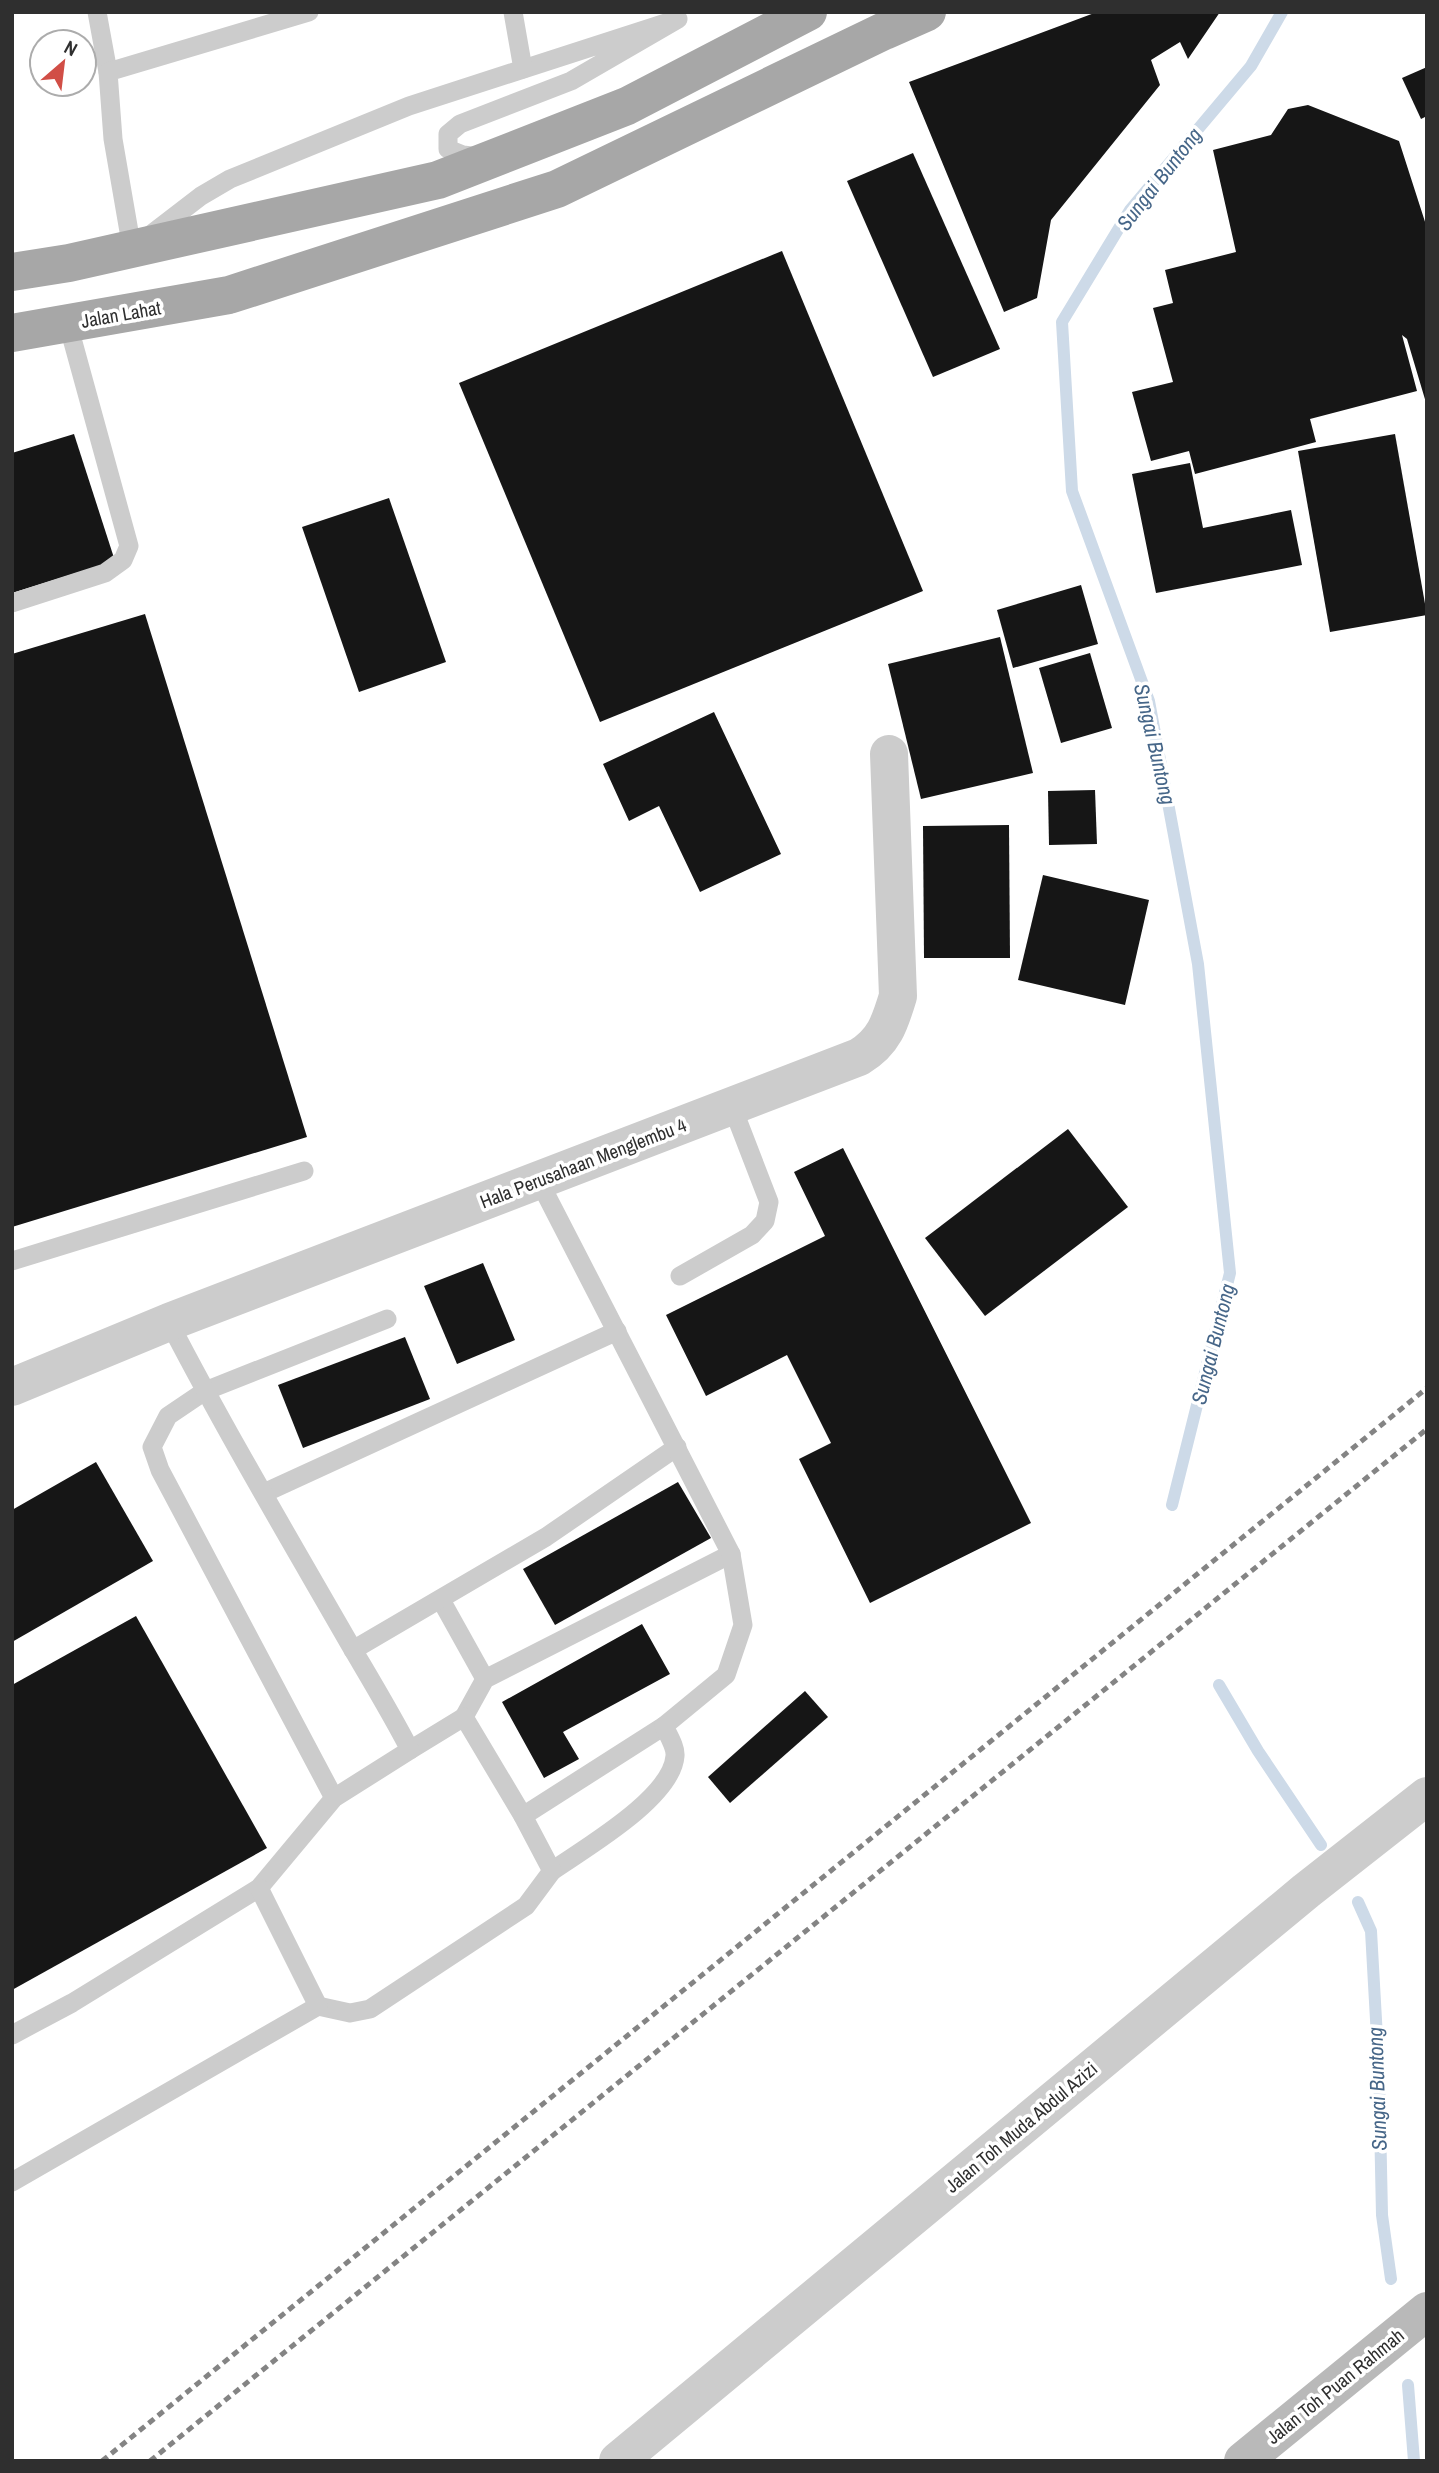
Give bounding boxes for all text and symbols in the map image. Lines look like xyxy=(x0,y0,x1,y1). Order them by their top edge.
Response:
north arrow xyxy=(28,28,98,98)
text: N xyxy=(60,34,82,62)
water label: Sungai Buntong xyxy=(1110,121,1209,237)
street label: Jalan Lahat xyxy=(79,294,164,334)
water label: Sungai Buntong xyxy=(1127,681,1183,808)
street label: Hala Perusahaan Menglembu 4 xyxy=(476,1111,690,1214)
water label: Sungai Buntong xyxy=(1184,1280,1242,1407)
water label: Sungai Buntong xyxy=(1360,2026,1394,2151)
street label: Jalan Toh Muda Abdul Azizi xyxy=(939,2056,1103,2198)
street label: Jalan Toh Puan Rahmah xyxy=(1261,2322,1409,2450)

